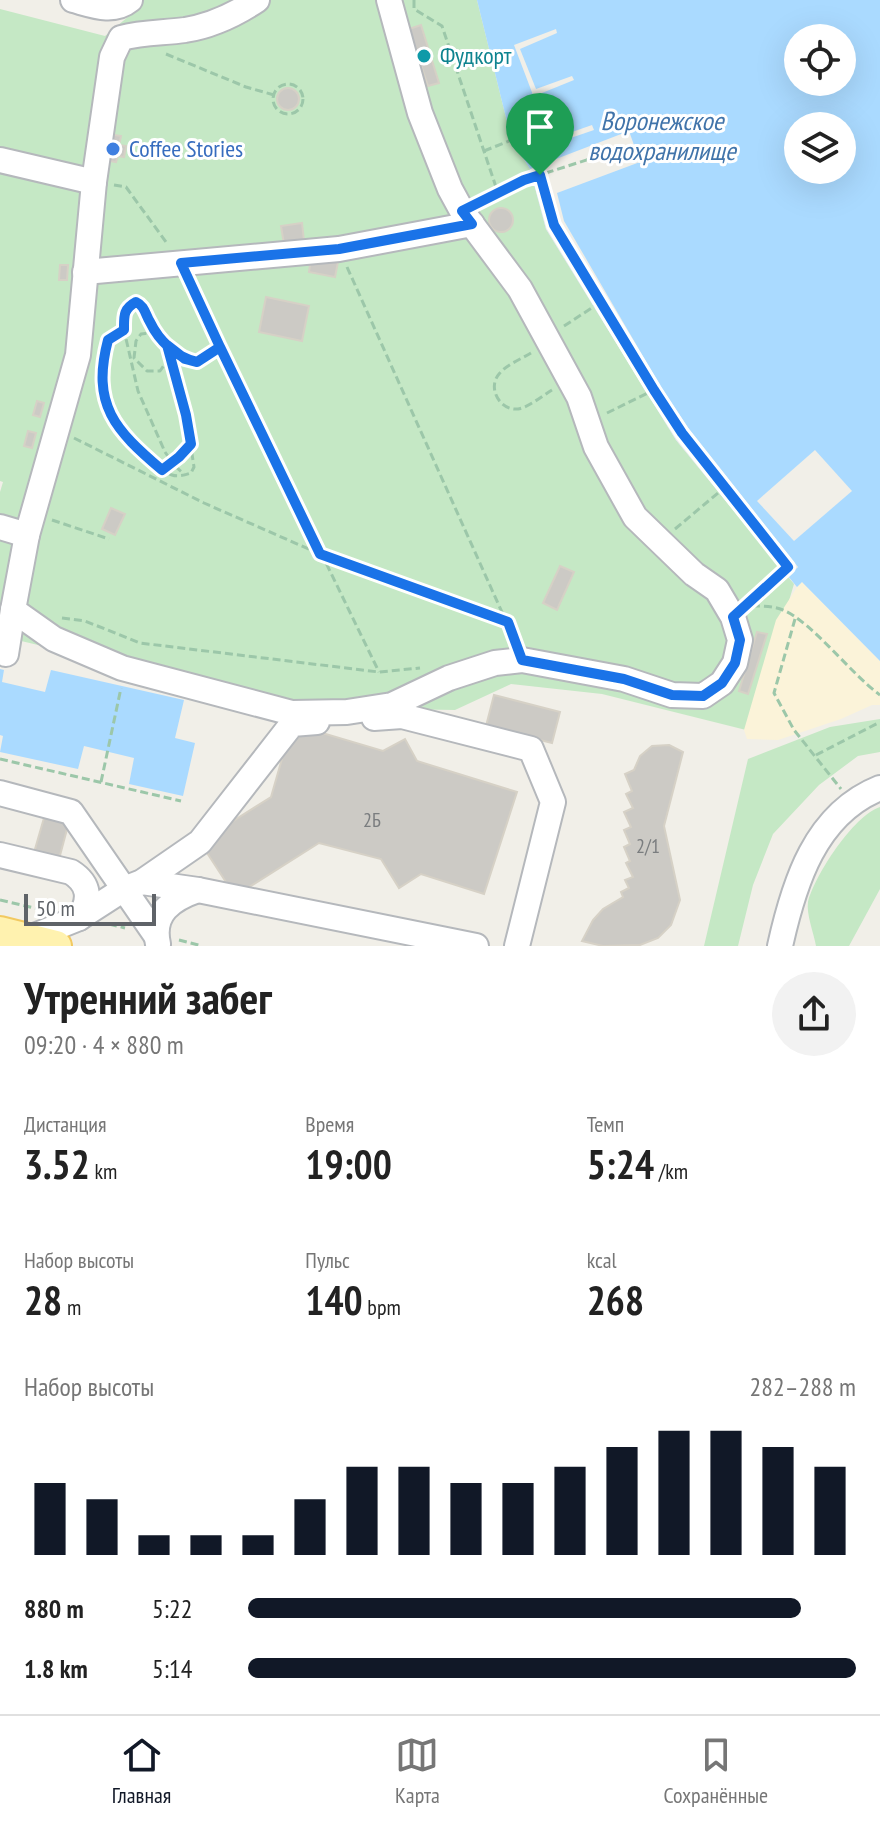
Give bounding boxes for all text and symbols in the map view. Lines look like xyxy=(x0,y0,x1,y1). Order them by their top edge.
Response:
map controls xyxy=(784,24,856,184)
button: locate xyxy=(784,24,856,96)
place label: Фудкорт xyxy=(440,40,512,71)
marker: Фудкорт xyxy=(415,47,433,65)
pin xyxy=(506,93,574,175)
water label: Воронежское водохранилище xyxy=(588,104,738,167)
icon: arrive xyxy=(518,105,562,149)
button: layers xyxy=(784,112,856,184)
place label: Coffee Stories xyxy=(129,133,243,164)
marker: Coffee Stories xyxy=(104,140,122,158)
house number: 2Б xyxy=(363,807,381,833)
house number: 2/1 xyxy=(636,833,660,859)
scale bar xyxy=(24,890,156,926)
text: 50 m xyxy=(36,894,75,922)
text: Утренний забег xyxy=(24,969,272,1026)
button: share xyxy=(772,972,856,1056)
text: 09:20 · 4 × 880 m xyxy=(24,1028,184,1061)
text: Дистанция xyxy=(24,1110,106,1138)
text: Время xyxy=(305,1110,354,1138)
text: Темп xyxy=(587,1110,624,1138)
text: 3.52 xyxy=(24,1138,90,1190)
text: 19:00 xyxy=(305,1138,392,1190)
text: 5:24 xyxy=(587,1138,654,1190)
text: km xyxy=(90,1157,117,1185)
text: /km xyxy=(654,1157,688,1185)
text: Набор высоты xyxy=(24,1246,134,1274)
text: Пульс xyxy=(305,1246,350,1274)
text: kcal xyxy=(587,1246,617,1274)
text: 28 xyxy=(24,1274,62,1326)
text: 140 xyxy=(305,1274,363,1326)
text: 268 xyxy=(587,1274,644,1326)
text: m xyxy=(62,1293,81,1321)
text: bpm xyxy=(363,1293,401,1321)
text: Набор высоты xyxy=(24,1370,154,1403)
text: 282–288 m xyxy=(750,1370,856,1403)
text: 880 m xyxy=(24,1592,84,1625)
text: 5:22 xyxy=(152,1592,192,1625)
text: 1.8 km xyxy=(24,1652,88,1685)
text: 5:14 xyxy=(152,1652,192,1685)
tab: Главная xyxy=(112,1733,171,1809)
tab: Карта xyxy=(395,1733,440,1809)
tab: Сохранённые xyxy=(663,1733,768,1809)

